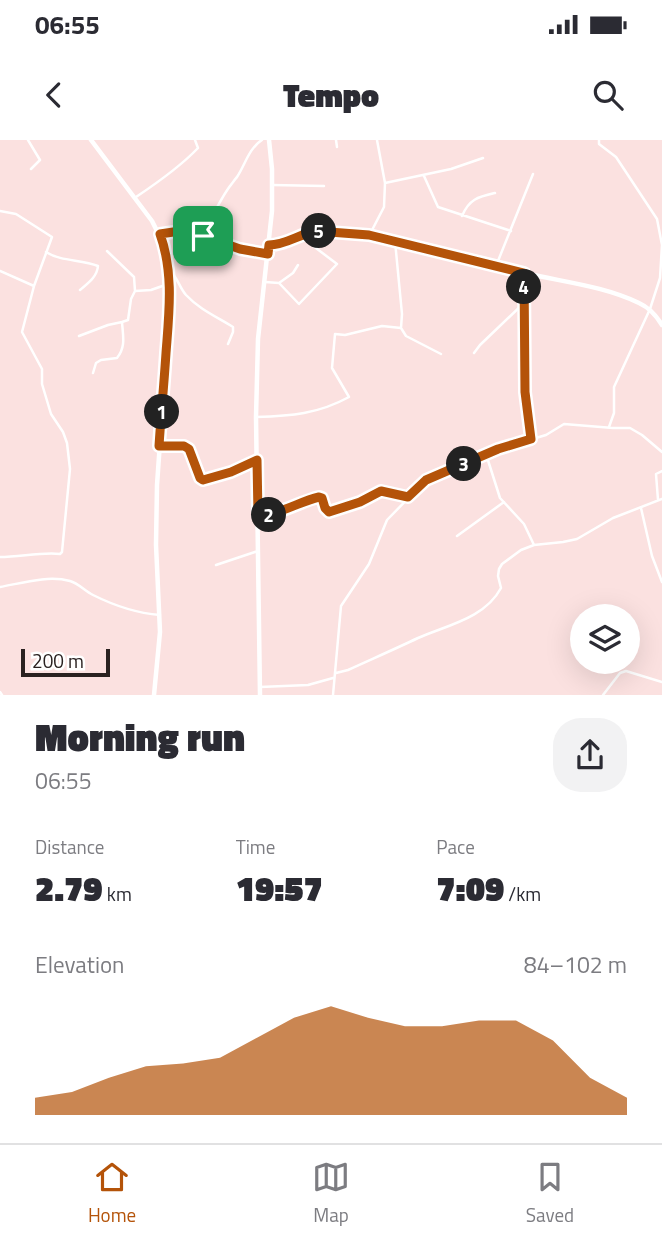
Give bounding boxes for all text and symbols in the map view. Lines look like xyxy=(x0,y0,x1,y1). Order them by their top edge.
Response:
text: 06:55 xyxy=(35,5,100,44)
text: Tempo xyxy=(283,71,379,119)
icon: back xyxy=(35,76,73,114)
icon: search xyxy=(589,76,627,114)
pin xyxy=(173,206,233,266)
pin: 5 xyxy=(302,214,336,248)
text: 5 xyxy=(313,216,324,245)
icon: arrive xyxy=(184,217,222,255)
pin: 4 xyxy=(506,270,542,304)
text: 4 xyxy=(518,272,529,301)
pin: 1 xyxy=(144,394,180,430)
text: 1 xyxy=(156,397,167,426)
pin: 3 xyxy=(447,446,482,482)
text: 3 xyxy=(458,449,469,478)
pin: 2 xyxy=(252,498,286,532)
text: 2 xyxy=(263,500,274,529)
map controls xyxy=(570,604,640,674)
button: layers xyxy=(570,604,640,674)
scale bar xyxy=(21,646,110,678)
text: 200 m xyxy=(32,646,84,675)
text: Morning run xyxy=(35,708,245,766)
button: share xyxy=(553,718,627,792)
text: 06:55 xyxy=(35,763,92,798)
text: Distance xyxy=(35,832,104,861)
text: Time xyxy=(236,832,275,861)
text: Pace xyxy=(436,832,475,861)
text: 2.79 xyxy=(35,861,103,915)
text: 19:57 xyxy=(236,861,323,915)
text: 7:09 xyxy=(436,861,504,915)
text: km xyxy=(103,879,132,908)
text: /km xyxy=(504,879,541,908)
text: Elevation xyxy=(35,947,124,982)
text: 84–102 m xyxy=(524,947,627,982)
tab: Home xyxy=(88,1158,136,1229)
tab: Map xyxy=(312,1158,350,1229)
tab: Saved xyxy=(526,1158,574,1229)

